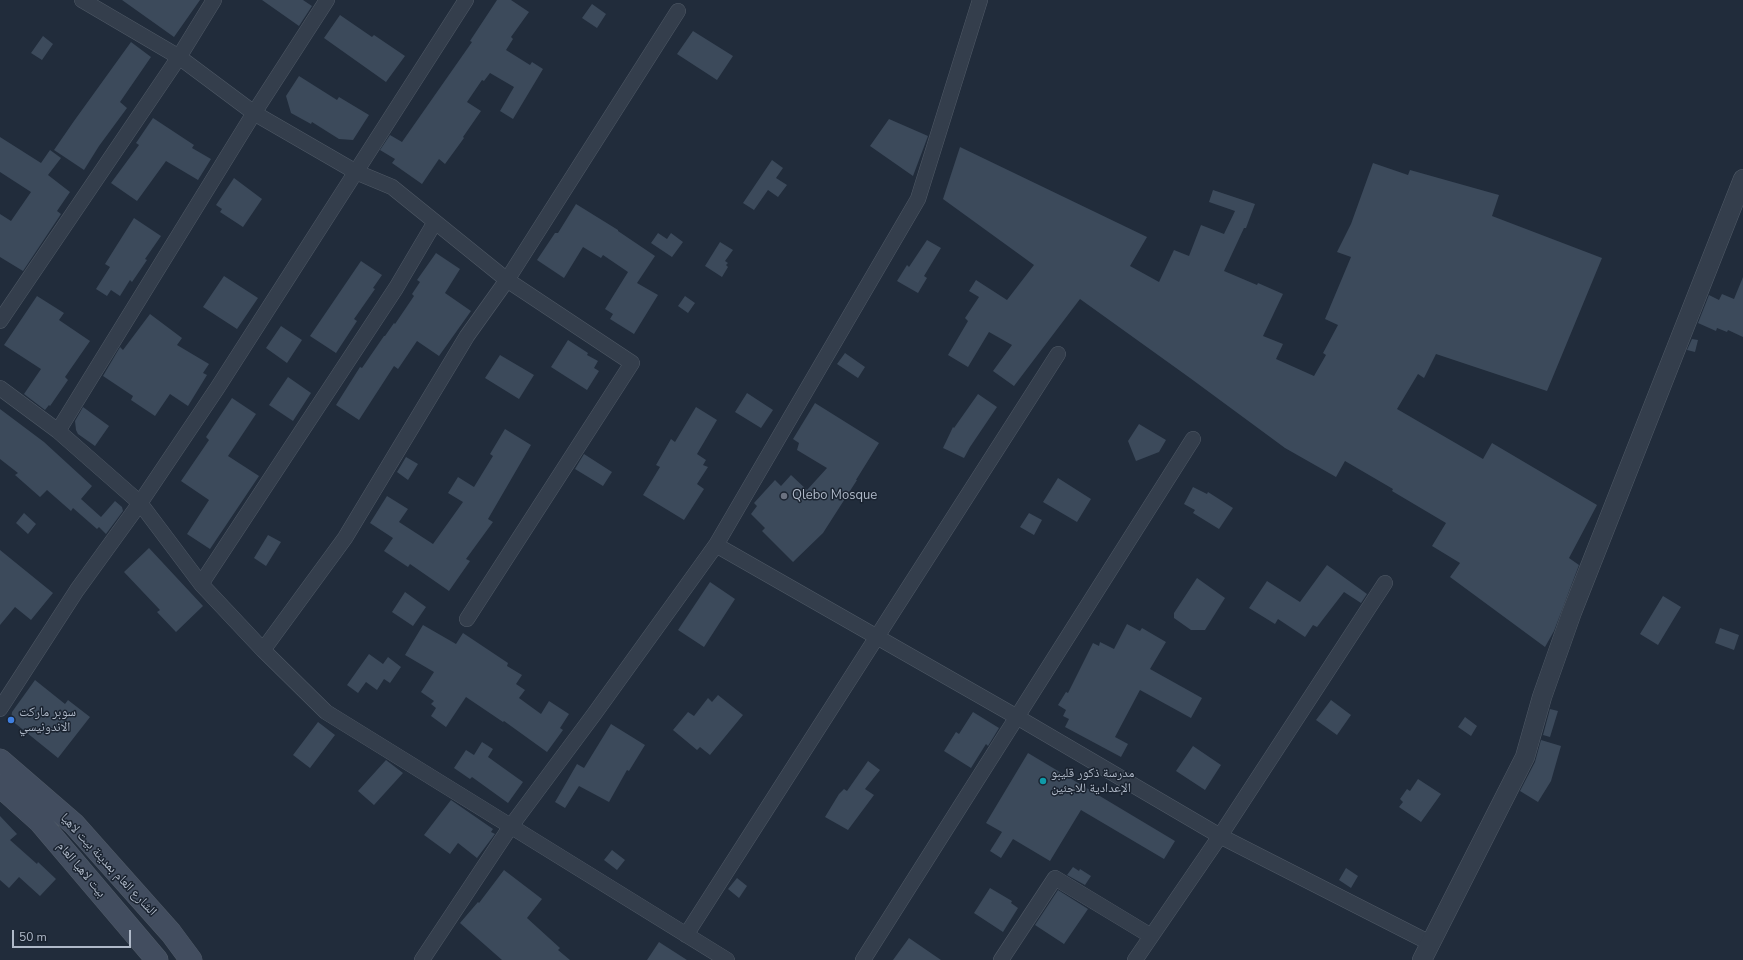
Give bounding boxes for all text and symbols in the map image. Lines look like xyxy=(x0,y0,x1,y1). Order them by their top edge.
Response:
place label: Qlebo Mosque xyxy=(792,488,877,504)
marker: Qlebo Mosque xyxy=(779,491,789,501)
place label: سوبر ماركت الاندونيسي xyxy=(19,705,76,736)
marker: سوبر ماركت الاندونيسي xyxy=(6,715,16,725)
place label: مدرسة ذكور قليبو الإعدادية للاجئين xyxy=(1051,766,1134,797)
marker: مدرسة ذكور قليبو الإعدادية للاجئين xyxy=(1038,776,1048,786)
street label: الشارع العام بمدينة بيت لاهيا xyxy=(57,811,159,919)
street label: بيت لاهيا العام xyxy=(53,839,109,901)
scale bar xyxy=(14,922,133,948)
text: 50 m xyxy=(19,929,47,945)

